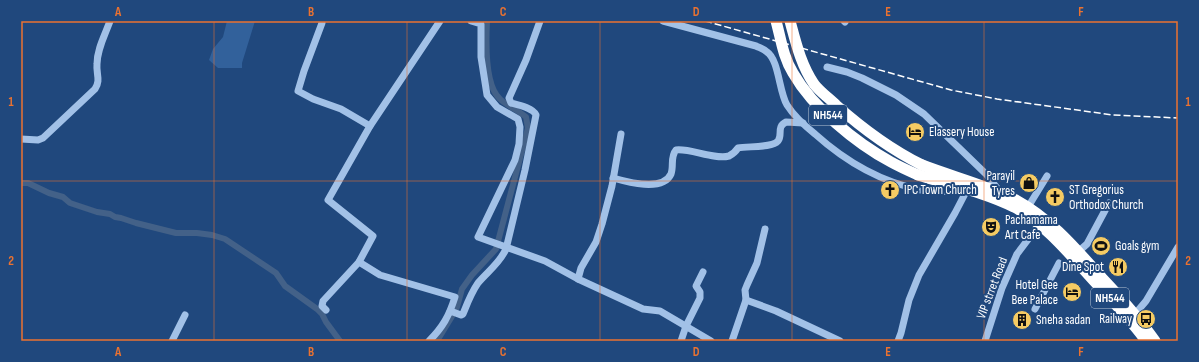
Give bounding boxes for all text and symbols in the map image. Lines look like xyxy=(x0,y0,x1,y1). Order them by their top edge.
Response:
text: A xyxy=(114,4,122,20)
text: B xyxy=(308,4,314,20)
text: C xyxy=(500,4,507,20)
text: D xyxy=(693,4,700,20)
text: E xyxy=(885,4,891,20)
text: F xyxy=(1078,4,1084,20)
text: 1 xyxy=(8,94,14,110)
text: 1 xyxy=(1185,94,1191,110)
road number: NH544 xyxy=(809,105,847,125)
hotel icon: Elassery House xyxy=(904,121,926,143)
place label: Elassery House xyxy=(929,124,994,140)
place label: Parayil Tyres xyxy=(986,168,1015,199)
shop icon: Parayil Tyres xyxy=(1018,172,1040,194)
church icon: IPC Town Church xyxy=(879,179,901,201)
place label: IPC Town Church xyxy=(904,182,977,198)
place label: ST Gregorius Orthodox Church xyxy=(1069,182,1143,213)
church icon: ST Gregorius Orthodox Church xyxy=(1044,186,1066,208)
place label: Pachamama Art Cafe xyxy=(1004,212,1058,243)
theatre icon: Pachamama Art Cafe xyxy=(980,216,1002,238)
sports icon: Goals gym xyxy=(1090,235,1112,257)
place label: Goals gym xyxy=(1115,238,1159,254)
text: 2 xyxy=(8,253,14,269)
text: 2 xyxy=(1185,253,1191,269)
street label: VIP strret Road xyxy=(973,255,1011,321)
restaurant icon: Dine Spot xyxy=(1107,256,1129,278)
place label: Dine Spot xyxy=(1062,259,1104,275)
place label: Hotel Gee Bee Palace xyxy=(1012,277,1058,308)
hotel icon: Hotel Gee Bee Palace xyxy=(1061,281,1083,303)
road number: NH544 xyxy=(1091,288,1129,308)
bus stop icon: Railway xyxy=(1135,308,1157,330)
building icon: Sneha sadan xyxy=(1011,309,1033,331)
place label: Railway xyxy=(1099,311,1132,327)
place label: Sneha sadan xyxy=(1036,312,1091,328)
text: A xyxy=(114,344,122,360)
text: B xyxy=(308,344,314,360)
text: C xyxy=(500,344,507,360)
text: D xyxy=(693,344,700,360)
text: E xyxy=(885,344,891,360)
text: F xyxy=(1078,344,1084,360)

